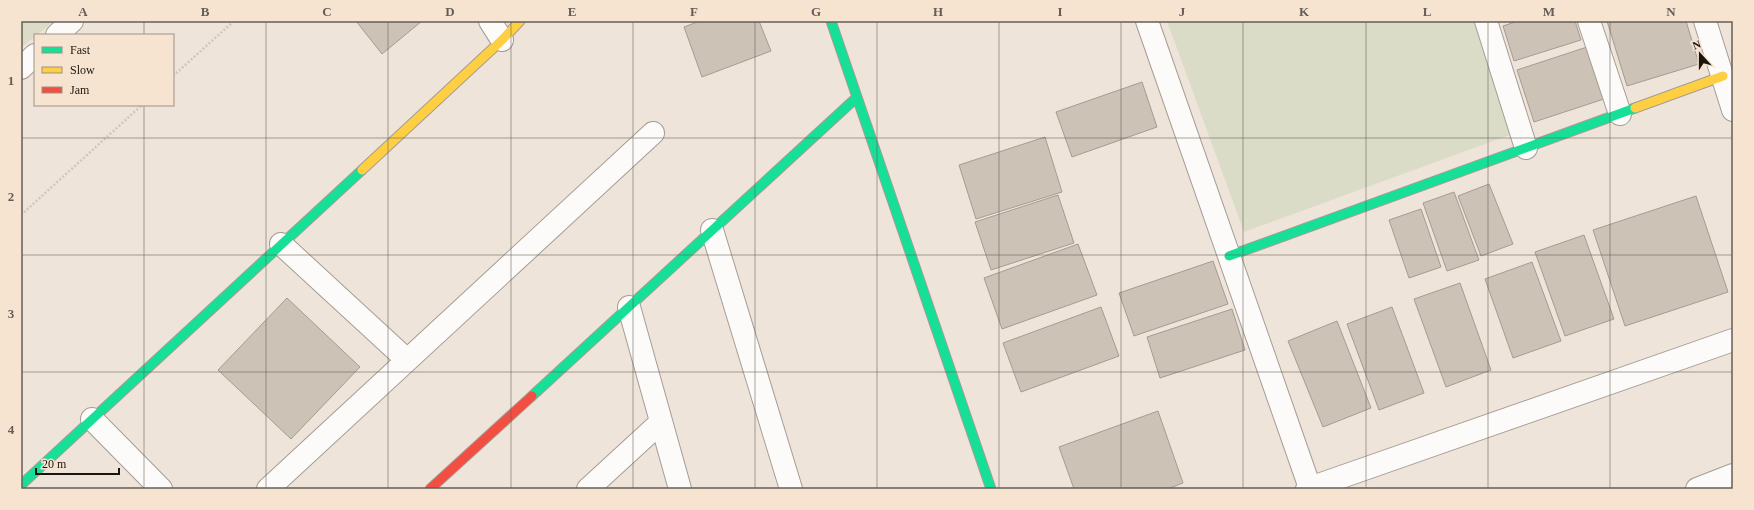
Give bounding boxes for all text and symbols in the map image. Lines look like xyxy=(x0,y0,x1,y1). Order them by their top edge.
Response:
text: A xyxy=(78,4,88,19)
text: B xyxy=(201,4,210,19)
text: C xyxy=(322,4,332,19)
text: D xyxy=(445,4,455,19)
text: E xyxy=(568,4,576,19)
text: F xyxy=(690,4,698,19)
text: G xyxy=(811,4,821,19)
text: H xyxy=(933,4,943,19)
text: I xyxy=(1057,4,1063,19)
text: J xyxy=(1179,4,1186,19)
text: K xyxy=(1299,4,1310,19)
text: L xyxy=(1423,4,1432,19)
text: M xyxy=(1543,4,1555,19)
text: N xyxy=(1666,4,1676,19)
legend xyxy=(34,34,174,106)
north arrow xyxy=(1680,34,1720,74)
text: N xyxy=(1691,38,1702,52)
text: Fast xyxy=(70,43,91,57)
text: Slow xyxy=(70,63,95,77)
text: 1 xyxy=(8,73,14,88)
text: Jam xyxy=(70,83,90,97)
text: 2 xyxy=(8,189,14,204)
text: 3 xyxy=(8,306,15,321)
text: 4 xyxy=(8,422,15,437)
scale bar xyxy=(36,450,119,476)
text: 20 m xyxy=(42,457,67,471)

